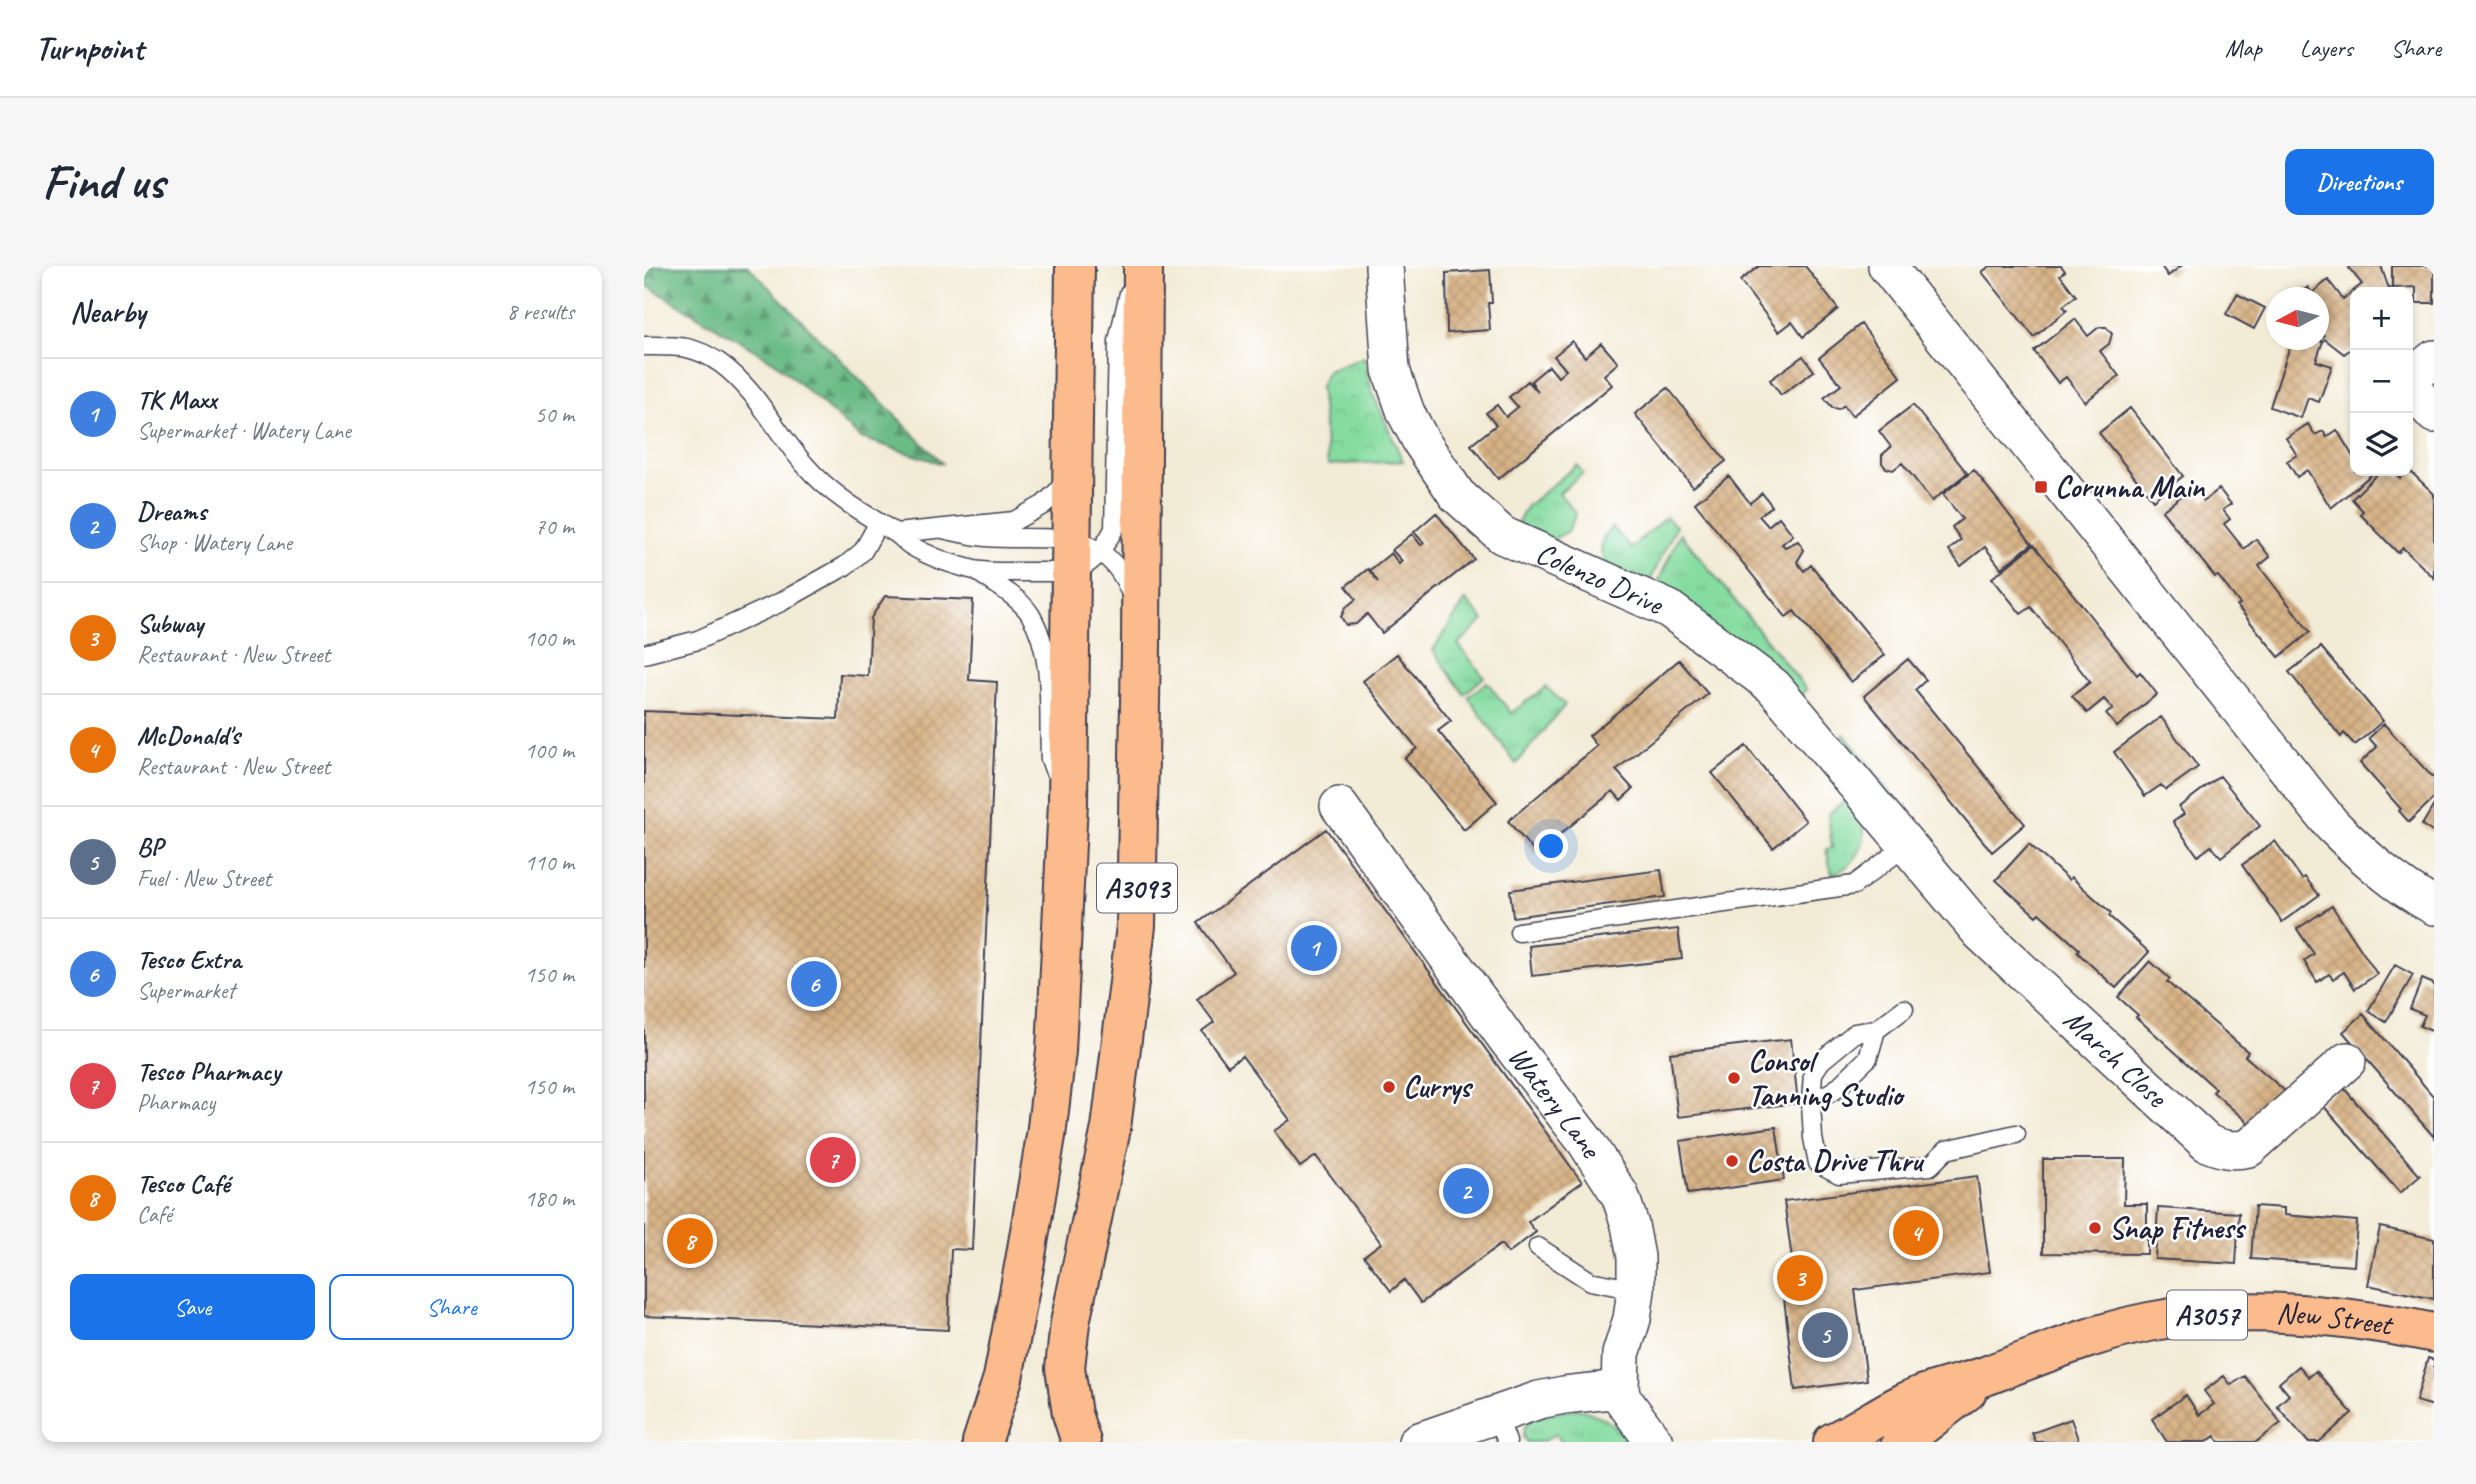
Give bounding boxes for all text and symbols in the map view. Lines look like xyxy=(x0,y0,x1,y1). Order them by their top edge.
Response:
text: Turnpoint xyxy=(35,27,143,69)
text: Map xyxy=(2225,33,2262,63)
text: Layers xyxy=(2300,33,2353,63)
text: Share xyxy=(2391,33,2441,63)
button: Directions xyxy=(2285,149,2434,215)
text: Find us xyxy=(42,151,164,213)
north arrow xyxy=(2266,287,2329,350)
map controls xyxy=(2350,287,2413,476)
button: + xyxy=(2350,287,2413,350)
text: Nearby xyxy=(70,293,146,331)
text: 8 results xyxy=(507,297,574,326)
button: − xyxy=(2350,350,2413,413)
text: TK Maxx xyxy=(137,383,217,416)
text: 1 xyxy=(88,400,98,429)
text: 50 m xyxy=(535,400,574,429)
button: layers xyxy=(2350,413,2413,476)
text: Supermarket · Watery Lane xyxy=(137,416,351,445)
place label: Corunna Main xyxy=(2055,468,2206,506)
marker: Corunna Main xyxy=(2033,479,2049,495)
text: Dreams xyxy=(137,495,206,528)
text: 2 xyxy=(88,512,98,541)
text: 70 m xyxy=(535,512,574,541)
text: Shop · Watery Lane xyxy=(137,528,292,557)
street label: Colenzo Drive xyxy=(1530,534,1670,624)
text: Subway xyxy=(137,607,203,640)
text: 3 xyxy=(88,624,98,653)
text: 100 m xyxy=(525,624,574,653)
text: Restaurant · New Street xyxy=(137,640,330,669)
text: McDonald's xyxy=(137,719,240,752)
text: 4 xyxy=(88,736,98,765)
text: 100 m xyxy=(525,736,574,765)
text: Restaurant · New Street xyxy=(137,752,330,781)
your location xyxy=(1534,829,1568,863)
text: BP xyxy=(137,831,163,864)
text: 5 xyxy=(88,848,98,877)
text: 110 m xyxy=(525,848,574,877)
text: Fuel · New Street xyxy=(137,864,271,893)
road number: A3093 xyxy=(1097,864,1177,912)
pin: 1 xyxy=(1291,922,1337,974)
text: Tesco Extra xyxy=(137,943,241,976)
pin: 6 xyxy=(791,958,837,1010)
text: 6 xyxy=(88,960,98,989)
text: 150 m xyxy=(525,960,574,989)
text: Supermarket xyxy=(137,976,235,1005)
street label: March Close xyxy=(2056,1001,2176,1117)
street label: Watery Lane xyxy=(1500,1038,1611,1166)
place label: Consol Tanning Studio xyxy=(1748,1042,1906,1114)
text: Tesco Pharmacy xyxy=(137,1055,280,1088)
place label: Currys xyxy=(1403,1068,1474,1106)
marker: Consol Tanning Studio xyxy=(1726,1070,1742,1086)
text: 7 xyxy=(88,1072,98,1101)
text: 150 m xyxy=(525,1072,574,1101)
marker: Currys xyxy=(1381,1079,1397,1095)
text: Pharmacy xyxy=(137,1088,215,1117)
pin: 7 xyxy=(810,1134,856,1186)
place label: Costa Drive Thru xyxy=(1746,1142,1925,1180)
marker: Costa Drive Thru xyxy=(1724,1153,1740,1169)
pin: 2 xyxy=(1443,1165,1489,1217)
text: Tesco Café xyxy=(137,1167,229,1200)
text: 8 xyxy=(88,1184,98,1213)
text: 180 m xyxy=(525,1184,574,1213)
text: Café xyxy=(137,1200,172,1229)
pin: 4 xyxy=(1893,1207,1939,1259)
place label: Snap Fitness xyxy=(2109,1209,2247,1247)
pin: 8 xyxy=(667,1215,713,1267)
marker: Snap Fitness xyxy=(2087,1220,2103,1236)
pin: 3 xyxy=(1777,1252,1823,1304)
button: Save xyxy=(70,1274,315,1340)
button: Share xyxy=(329,1274,574,1340)
road number: A3057 xyxy=(2167,1290,2247,1340)
street label: New Street xyxy=(2275,1293,2397,1344)
pin: 5 xyxy=(1802,1309,1848,1361)

